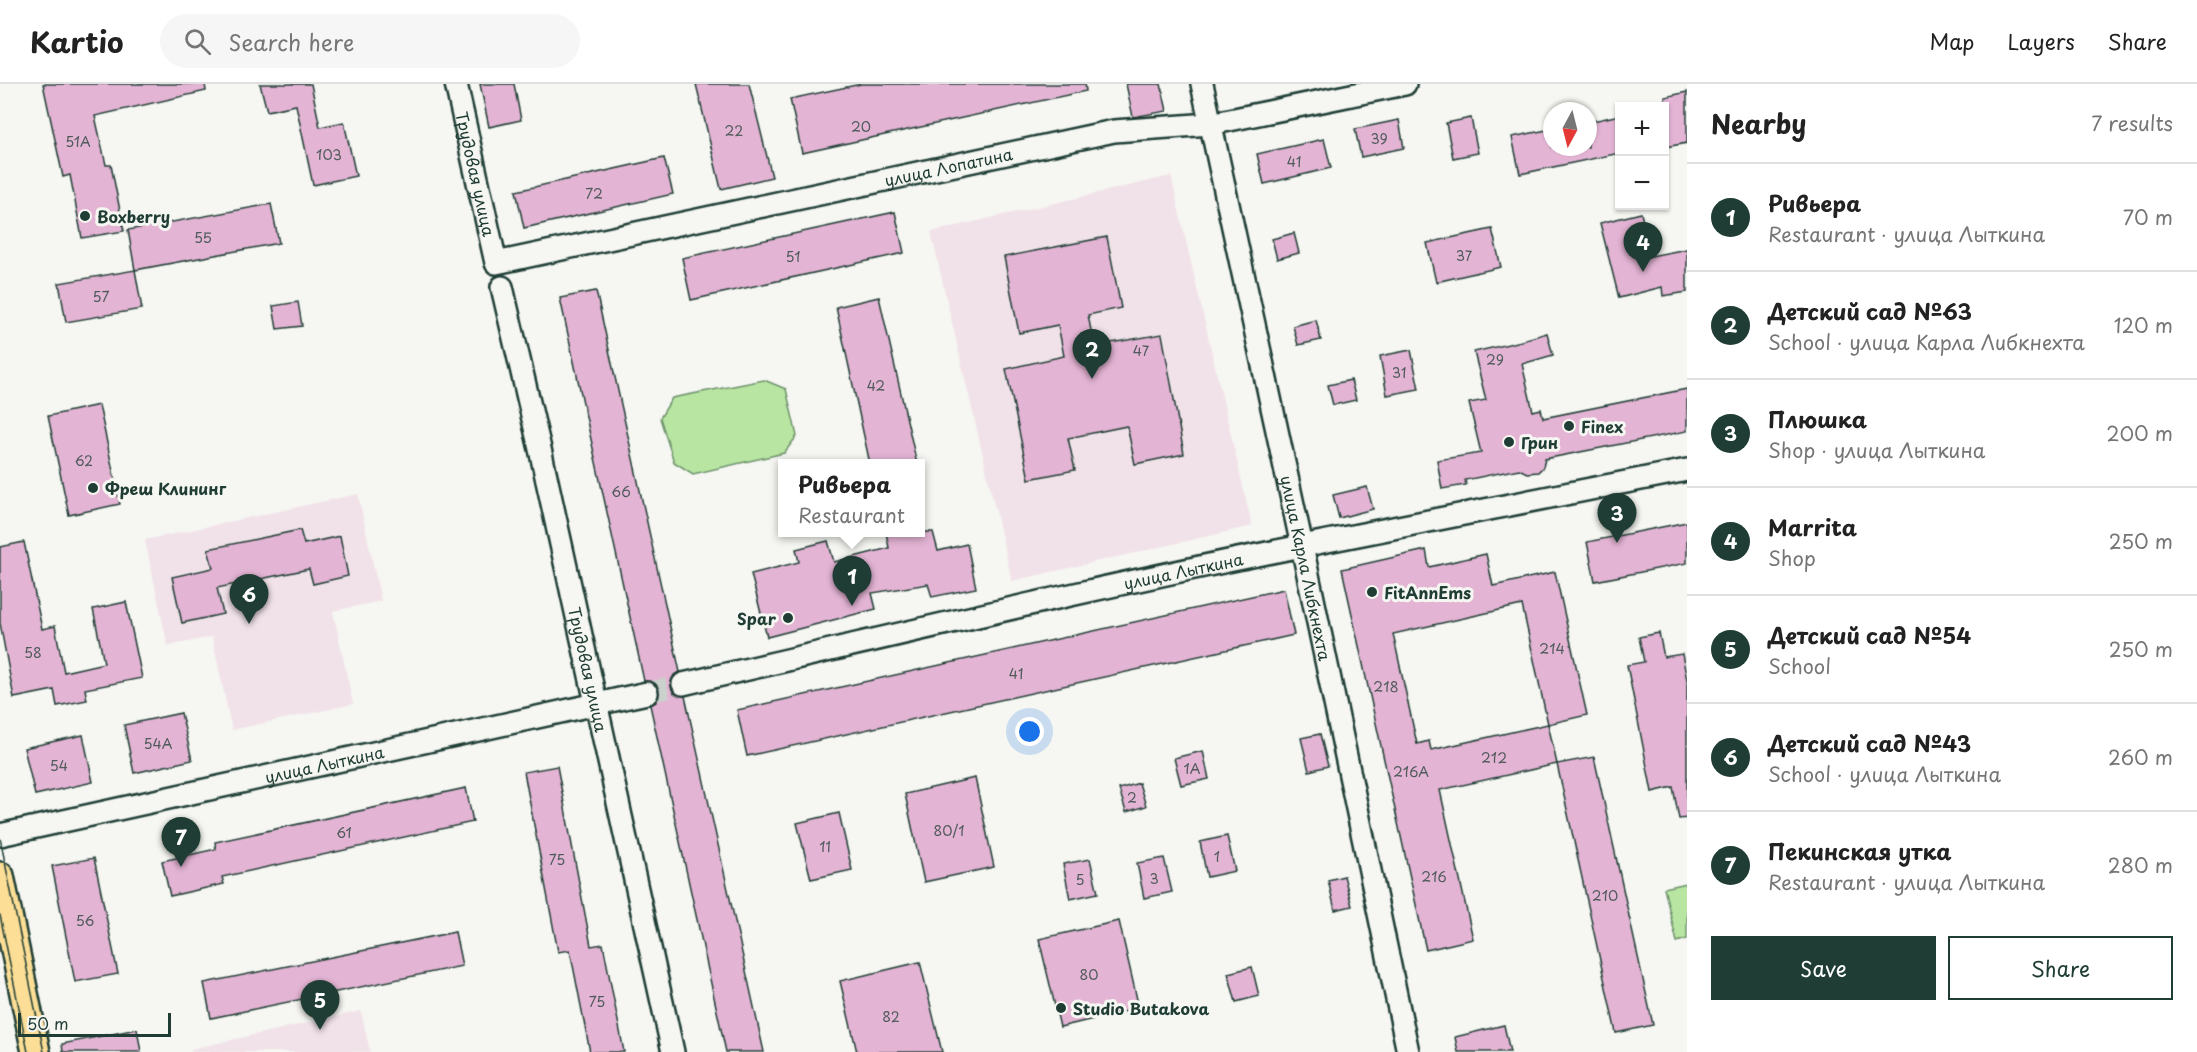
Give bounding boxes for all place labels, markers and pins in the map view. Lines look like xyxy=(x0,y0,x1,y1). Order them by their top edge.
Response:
place label: Boxberry xyxy=(97,204,170,228)
marker: Boxberry xyxy=(78,209,92,223)
pin: 4 xyxy=(1624,222,1662,272)
pin: 2 xyxy=(1072,330,1112,379)
place label: Finex xyxy=(1581,414,1623,438)
marker: Finex xyxy=(1562,419,1576,433)
place label: Грин xyxy=(1521,430,1558,454)
marker: Грин xyxy=(1502,435,1516,449)
place label: Фрeш Клининг xyxy=(105,476,227,500)
marker: Фрeш Клининг xyxy=(86,481,100,495)
pin: 3 xyxy=(1598,494,1636,543)
pin: 1 xyxy=(832,556,872,606)
pin: 6 xyxy=(230,574,268,624)
place label: FitAnnEms xyxy=(1384,580,1471,604)
marker: FitAnnEms xyxy=(1365,585,1379,599)
place label: Spar xyxy=(737,606,777,630)
marker: Spar xyxy=(781,611,795,625)
pin: 7 xyxy=(162,818,201,867)
pin: 5 xyxy=(300,980,340,1030)
place label: Studio Butakova xyxy=(1073,996,1209,1020)
marker: Studio Butakova xyxy=(1054,1001,1068,1015)

